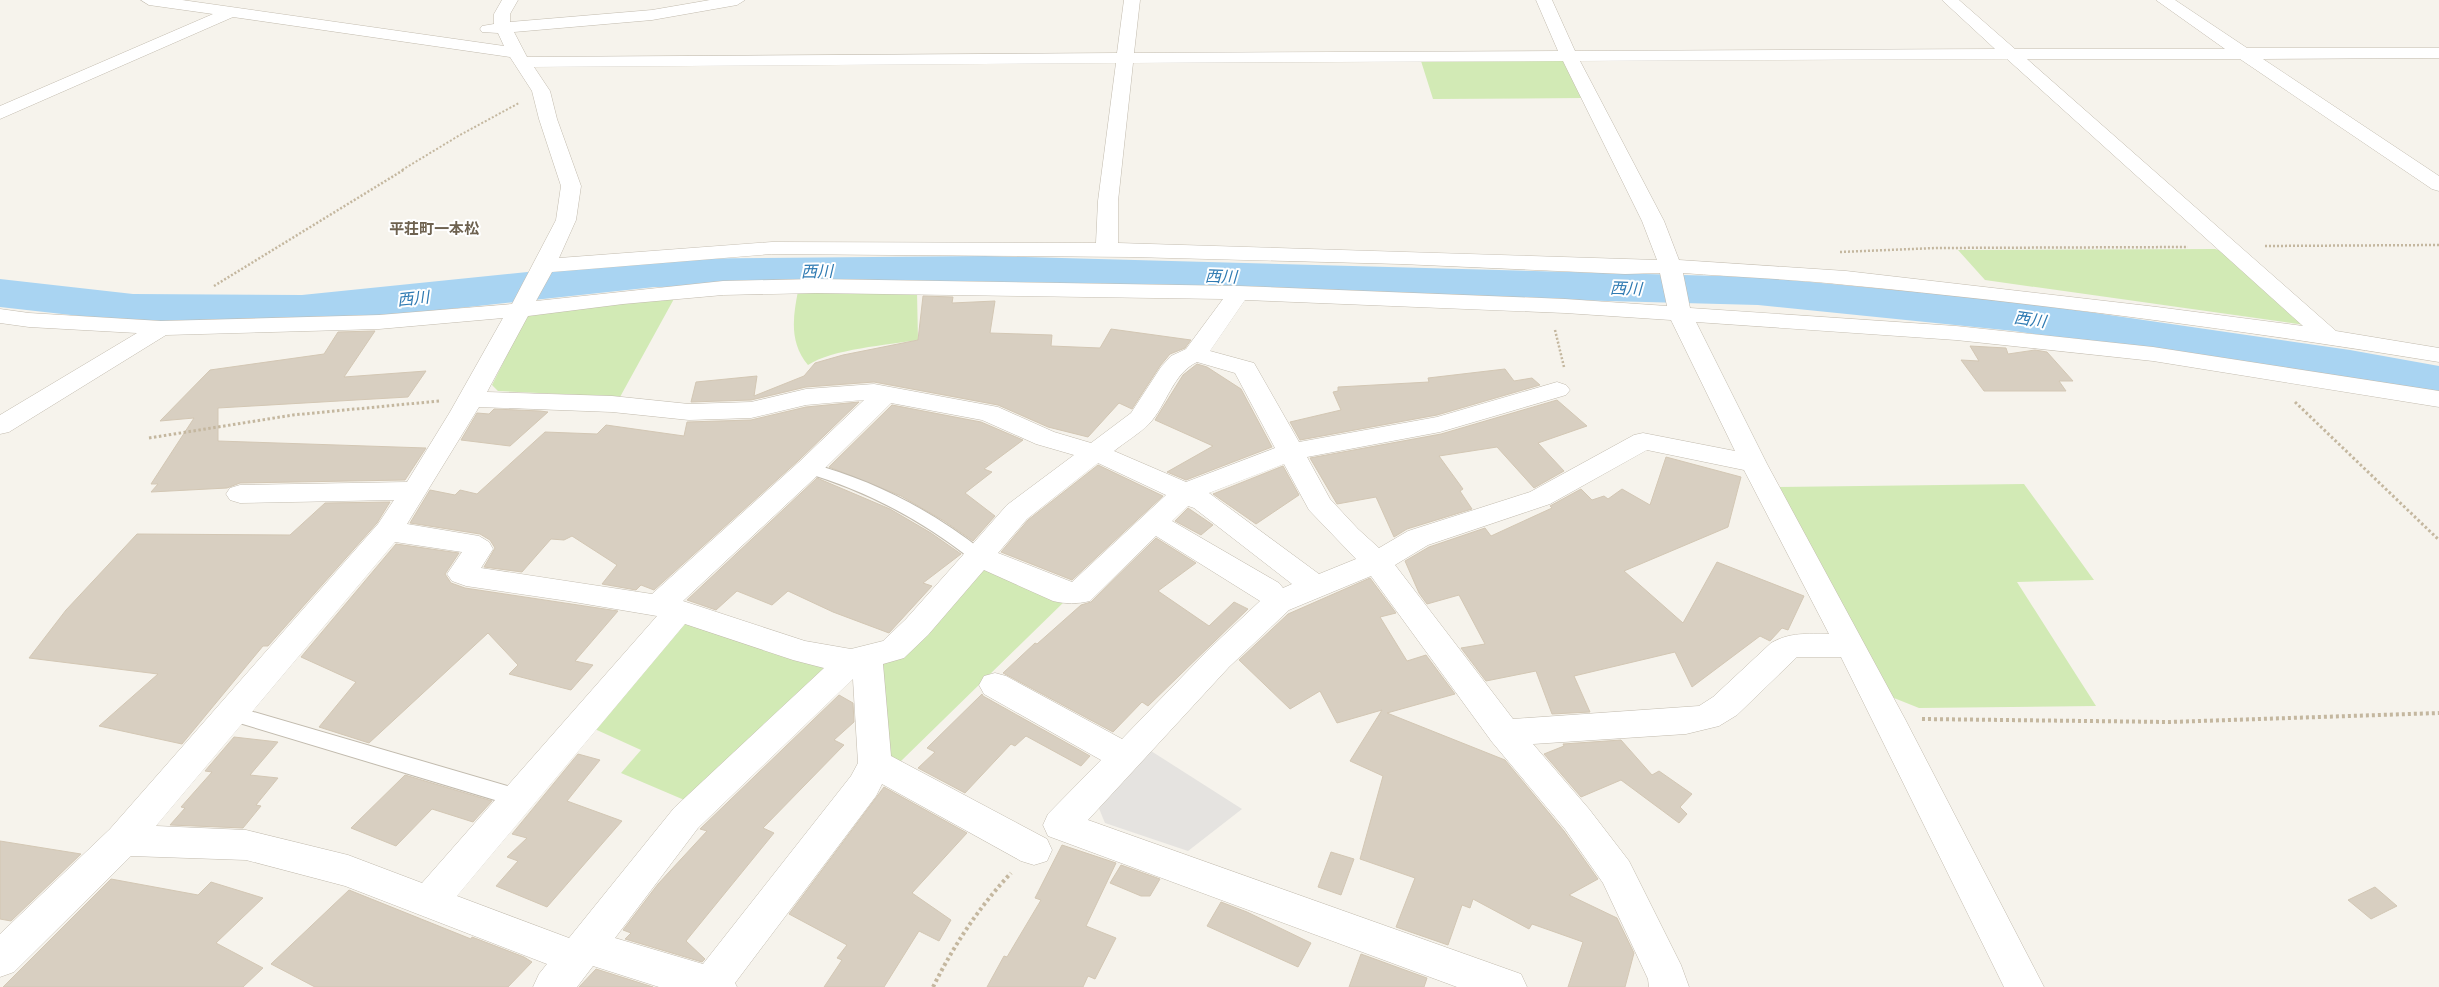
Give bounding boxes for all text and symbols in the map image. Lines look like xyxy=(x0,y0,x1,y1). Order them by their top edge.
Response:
district label: 平荘町一本松 xyxy=(389,219,479,238)
water label: 西川 xyxy=(801,261,835,281)
water label: 西川 xyxy=(1205,265,1239,287)
water label: 西川 xyxy=(1610,277,1644,299)
water label: 西川 xyxy=(396,286,432,310)
water label: 西川 xyxy=(2013,307,2049,331)

